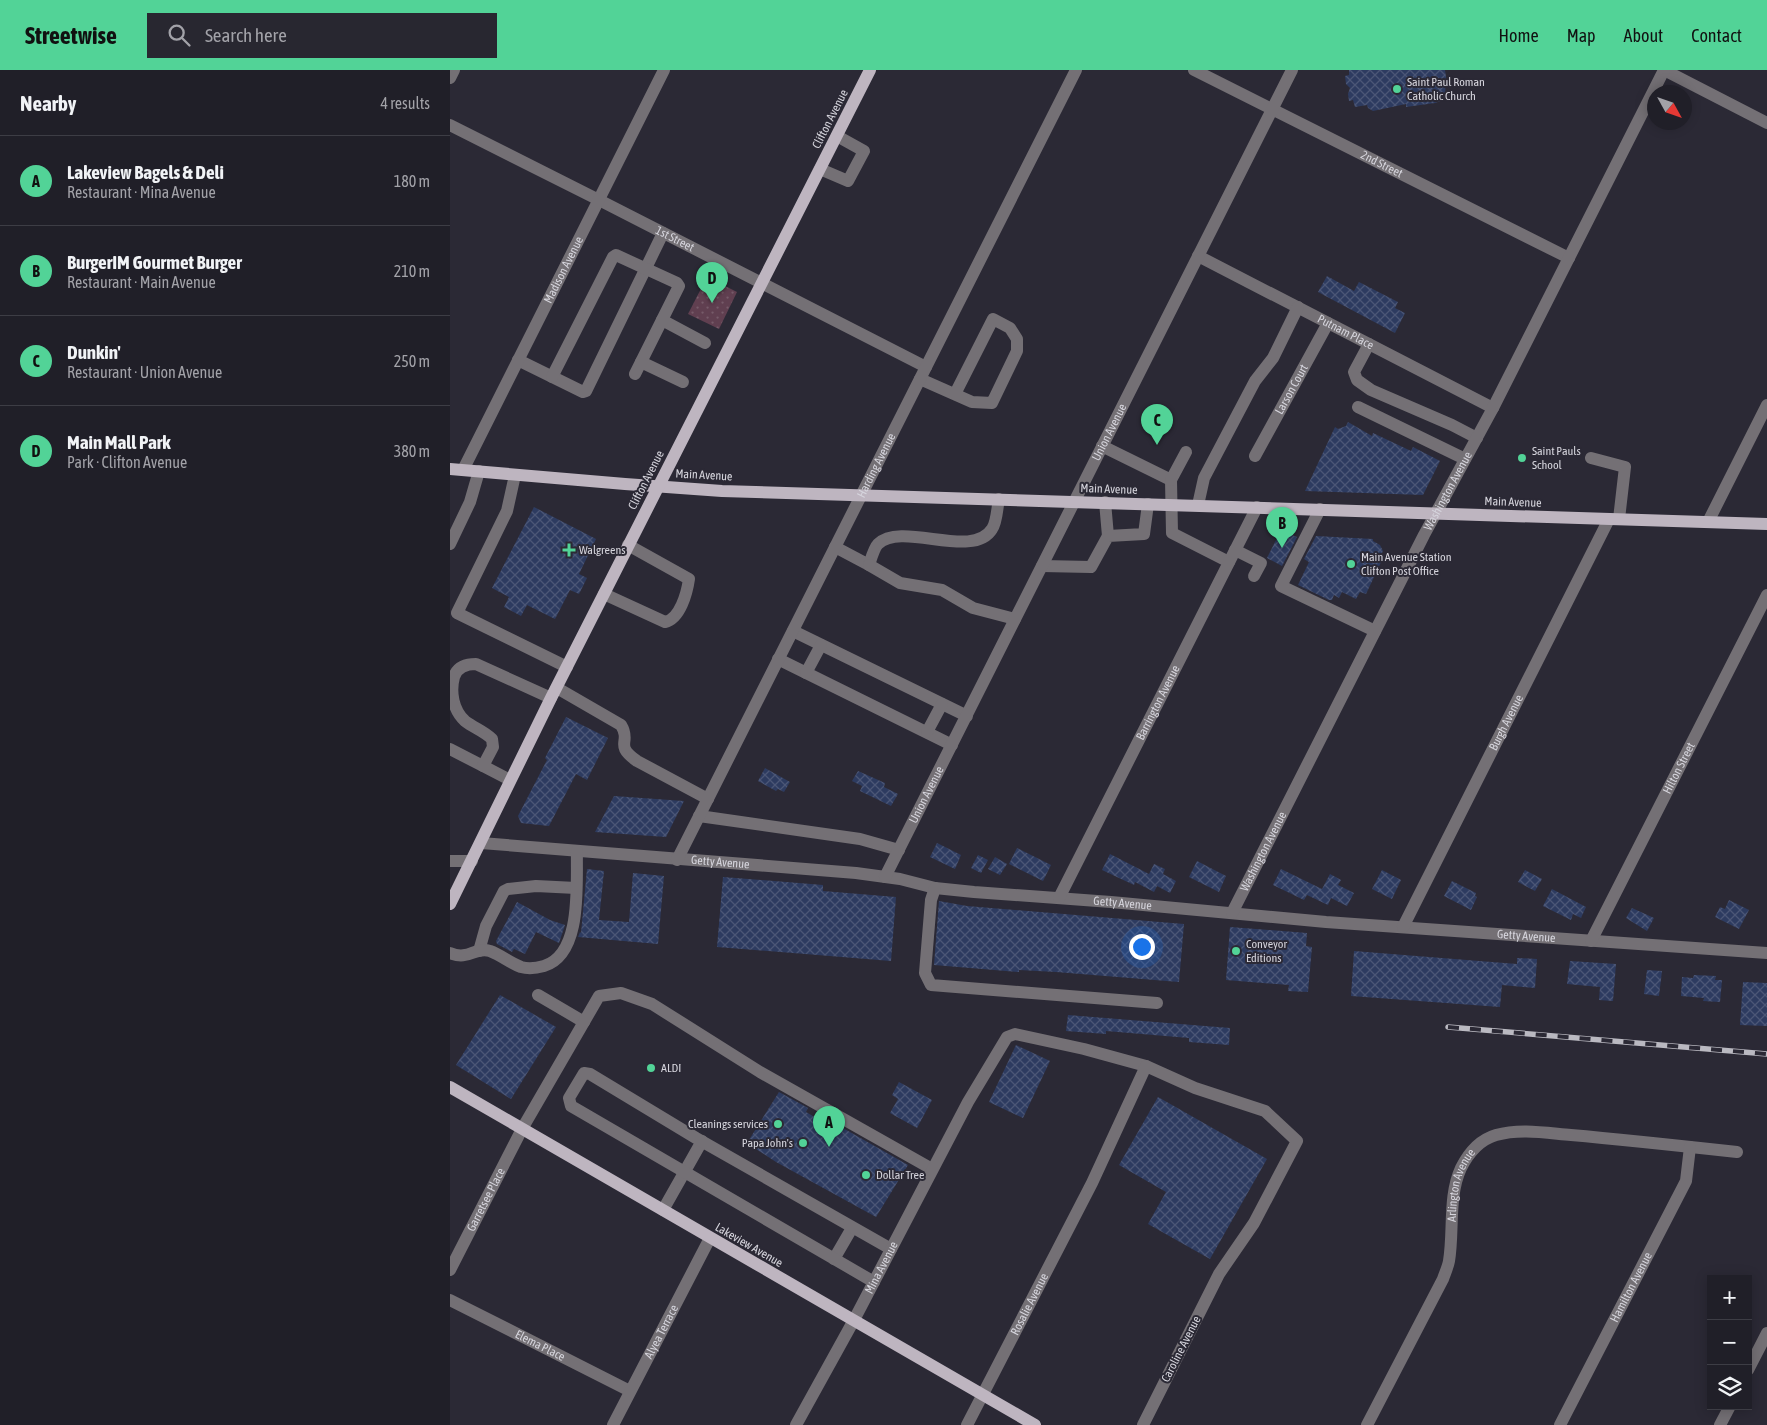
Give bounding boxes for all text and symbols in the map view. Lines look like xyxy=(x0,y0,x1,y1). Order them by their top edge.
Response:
search box xyxy=(147,13,497,58)
icon: search xyxy=(165,21,193,49)
text: Streetwise xyxy=(25,22,117,49)
text: Search here xyxy=(205,24,287,46)
text: Home xyxy=(1499,25,1539,46)
text: Map xyxy=(1567,25,1596,46)
text: About xyxy=(1624,25,1663,46)
text: Contact xyxy=(1691,25,1742,46)
place label: Saint Paul Roman Catholic Church xyxy=(1407,75,1485,103)
marker: Saint Paul Roman Catholic Church xyxy=(1391,83,1403,95)
north arrow xyxy=(1647,85,1692,130)
street label: Clifton Avenue xyxy=(809,87,851,151)
text: Nearby xyxy=(20,91,76,115)
text: 4 results xyxy=(380,94,430,112)
street label: 2nd Street xyxy=(1358,148,1406,181)
text: Lakeview Bagels & Deli xyxy=(67,161,224,183)
text: A xyxy=(32,172,40,190)
text: 180 m xyxy=(394,172,430,190)
text: Restaurant · Mina Avenue xyxy=(67,183,216,201)
street label: 1st Street xyxy=(653,223,697,255)
street label: Madison Avenue xyxy=(541,234,586,305)
text: BurgerIM Gourmet Burger xyxy=(67,251,242,273)
text: B xyxy=(32,262,40,280)
text: 210 m xyxy=(394,262,430,280)
pin: D xyxy=(696,262,728,303)
text: Restaurant · Main Avenue xyxy=(67,273,216,291)
street label: Putnam Place xyxy=(1315,312,1376,352)
text: Dunkin' xyxy=(67,341,121,363)
text: C xyxy=(32,352,40,370)
text: 250 m xyxy=(394,352,430,370)
street label: Larson Court xyxy=(1272,361,1311,417)
text: Restaurant · Union Avenue xyxy=(67,363,222,381)
street label: Union Avenue xyxy=(1089,401,1129,463)
pin: C xyxy=(1141,404,1173,445)
text: Main Mall Park xyxy=(67,431,171,453)
street label: Harding Avenue xyxy=(854,431,898,500)
text: D xyxy=(32,442,40,460)
text: 380 m xyxy=(394,442,430,460)
place label: Saint Pauls School xyxy=(1532,444,1581,472)
street label: Clifton Avenue xyxy=(625,448,667,512)
street label: Washington Avenue xyxy=(1421,449,1475,533)
marker: Saint Pauls School xyxy=(1516,452,1528,464)
text: Park · Clifton Avenue xyxy=(67,453,187,471)
street label: Main Avenue xyxy=(675,467,733,483)
street label: Main Avenue xyxy=(1080,481,1138,497)
street label: Main Avenue xyxy=(1484,494,1542,510)
pin: B xyxy=(1266,507,1298,548)
place label: Walgreens xyxy=(579,543,626,557)
marker: Walgreens xyxy=(563,544,575,556)
place label: Main Avenue Station Clifton Post Office xyxy=(1361,550,1451,578)
marker: Main Avenue Station Clifton Post Office xyxy=(1345,558,1357,570)
street label: Barrington Avenue xyxy=(1133,663,1183,742)
street label: Burgh Avenue xyxy=(1486,692,1526,753)
street label: Hilton Street xyxy=(1660,740,1698,796)
street label: Union Avenue xyxy=(906,764,947,826)
street label: Washington Avenue xyxy=(1237,809,1289,894)
street label: Getty Avenue xyxy=(690,853,750,871)
street label: Getty Avenue xyxy=(1093,894,1152,913)
street label: Getty Avenue xyxy=(1497,927,1556,945)
your location xyxy=(1129,934,1155,960)
place label: Conveyor Editions xyxy=(1246,937,1287,965)
marker: Conveyor Editions xyxy=(1230,945,1242,957)
place label: ALDI xyxy=(661,1061,681,1075)
marker: ALDI xyxy=(645,1062,657,1074)
pin: A xyxy=(813,1106,845,1147)
place label: Cleanings services xyxy=(688,1117,768,1131)
marker: Cleanings services xyxy=(772,1118,784,1130)
place label: Papa John's xyxy=(742,1136,793,1150)
marker: Papa John's xyxy=(797,1137,809,1149)
street label: Arlington Avenue xyxy=(1445,1146,1478,1222)
street label: Garretsee Place xyxy=(464,1166,508,1234)
place label: Dollar Tree xyxy=(876,1168,924,1182)
marker: Dollar Tree xyxy=(860,1169,872,1181)
street label: Lakeview Avenue xyxy=(713,1220,785,1270)
street label: Mina Avenue xyxy=(862,1239,901,1296)
street label: Hamilton Avenue xyxy=(1607,1250,1655,1325)
street label: Rosalie Avenue xyxy=(1008,1271,1051,1338)
map controls xyxy=(1707,1275,1752,1410)
button: + xyxy=(1707,1275,1752,1320)
street label: Alyea Terrace xyxy=(642,1302,681,1361)
street label: Caroline Avenue xyxy=(1158,1314,1204,1384)
button: − xyxy=(1707,1320,1752,1365)
street label: Elema Place xyxy=(513,1327,567,1364)
button: layers xyxy=(1707,1365,1752,1410)

